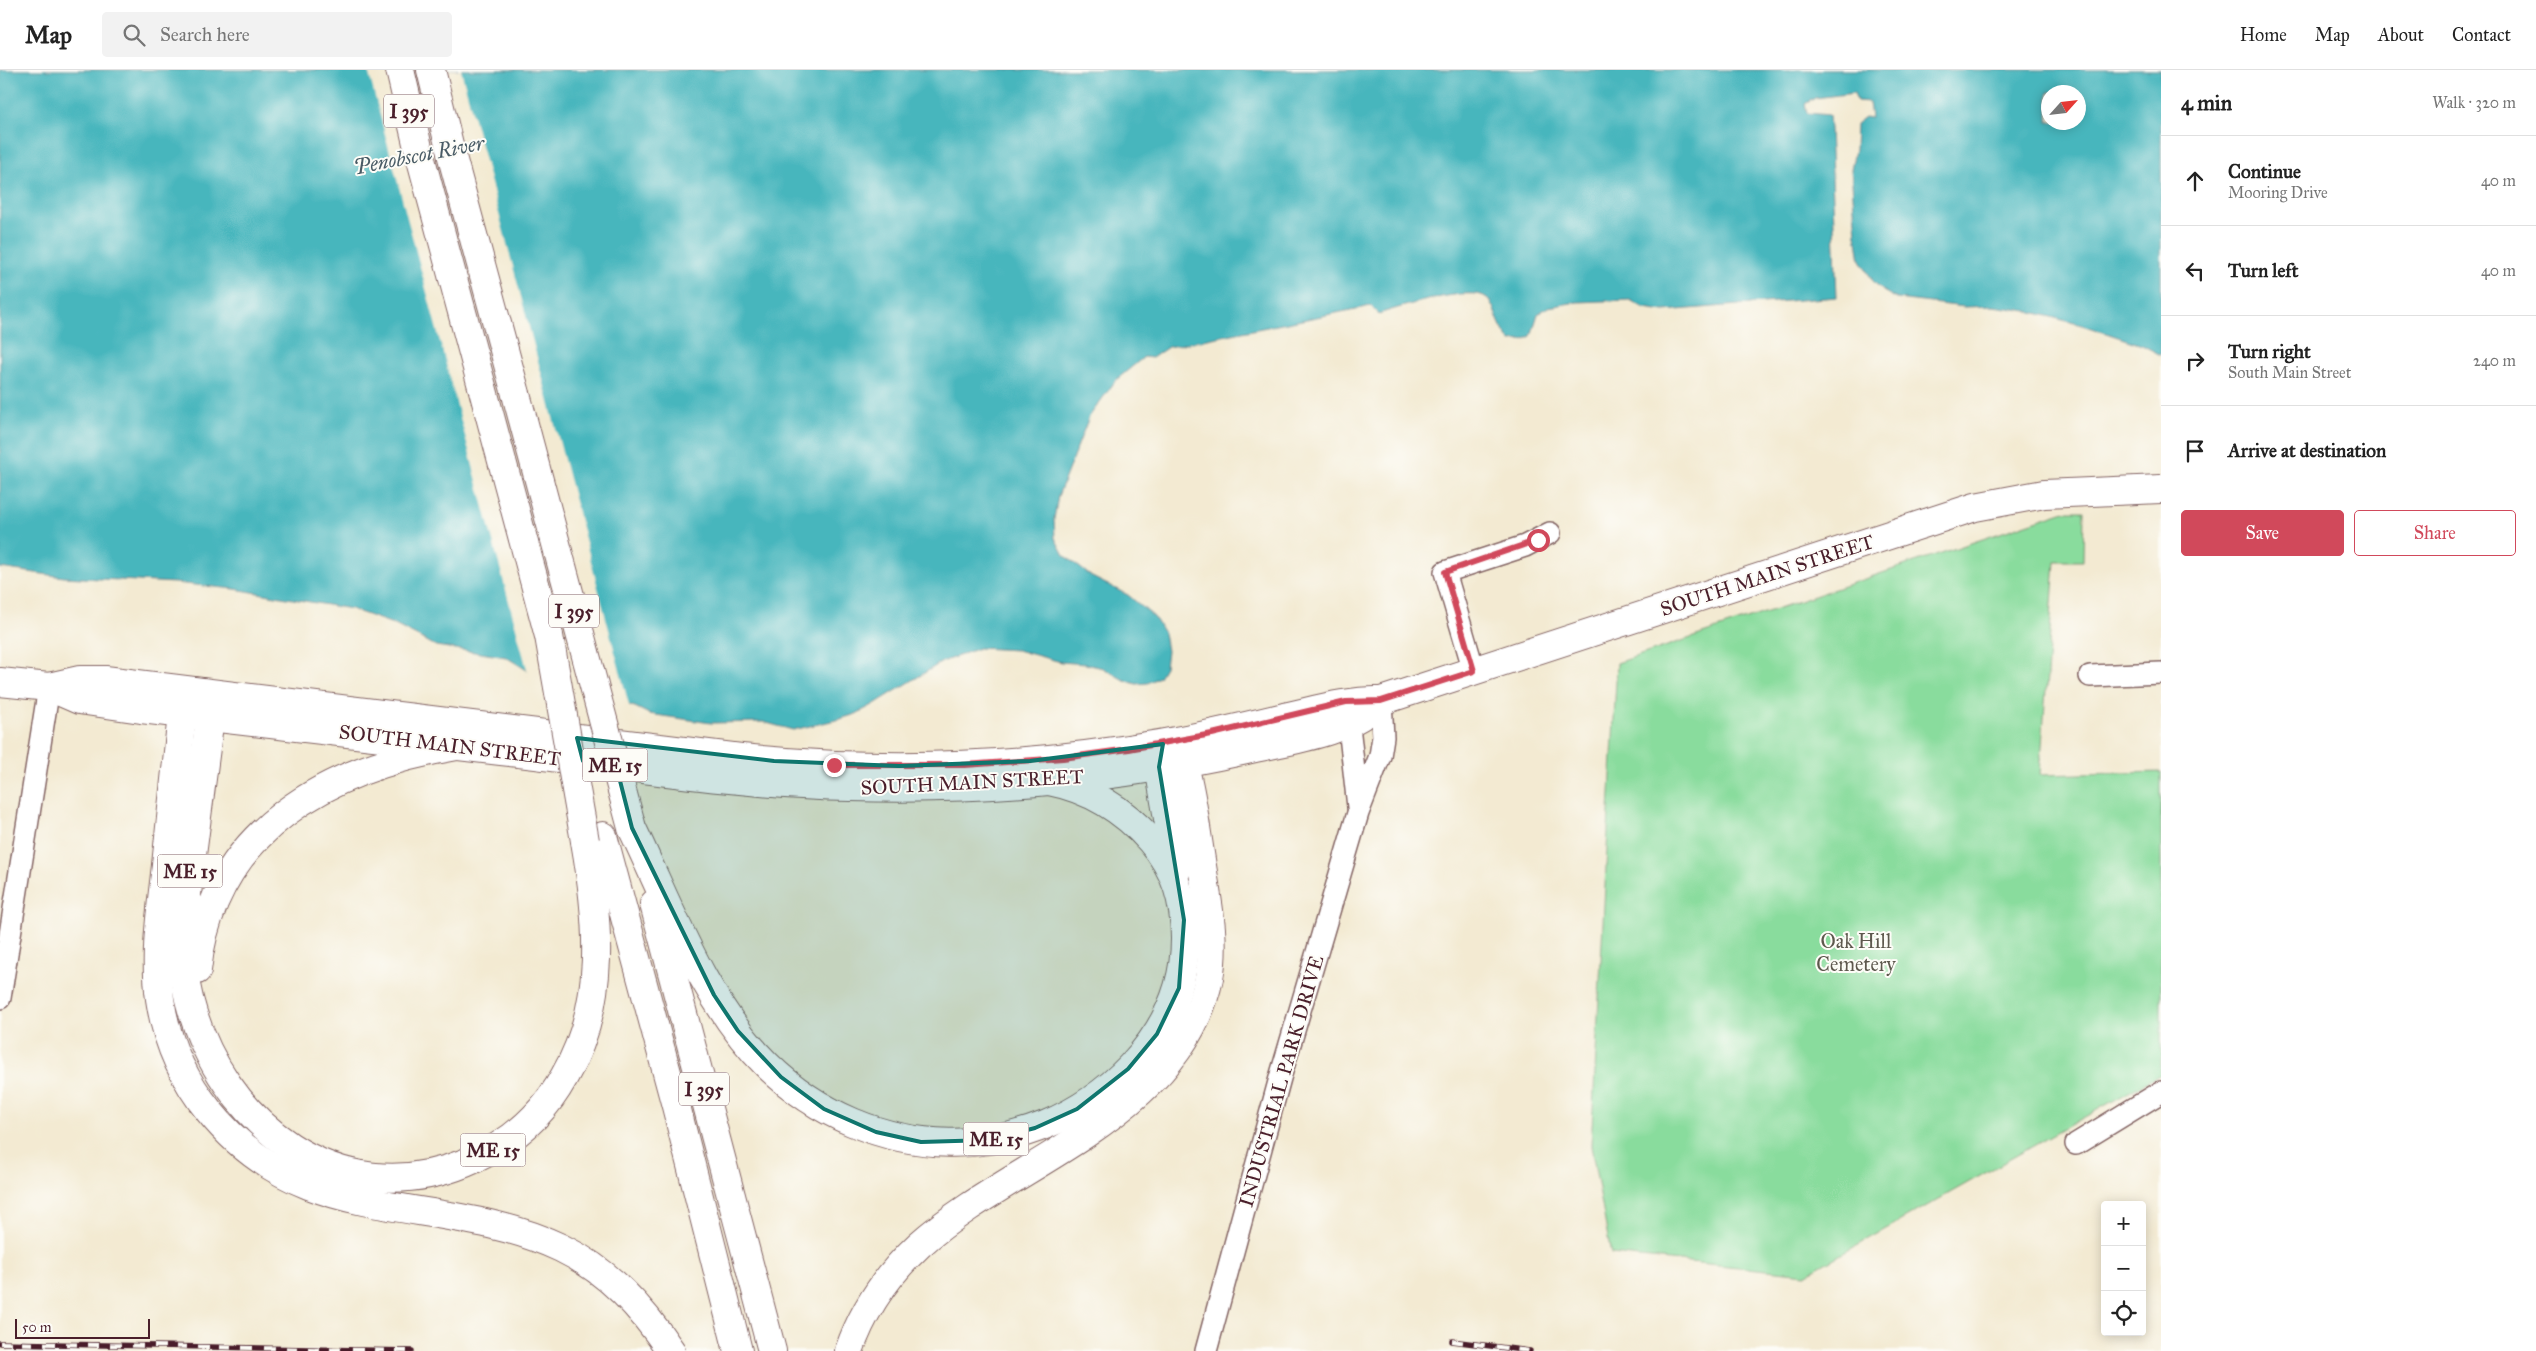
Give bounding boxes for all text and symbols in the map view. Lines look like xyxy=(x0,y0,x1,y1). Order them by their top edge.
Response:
search box xyxy=(102,12,452,57)
text: Map xyxy=(25,20,72,50)
icon: search xyxy=(120,21,148,49)
text: Search here xyxy=(160,23,250,46)
text: Home xyxy=(2240,24,2287,46)
text: Map xyxy=(2315,24,2350,46)
text: About xyxy=(2378,24,2424,46)
text: Contact xyxy=(2452,24,2511,46)
north arrow xyxy=(2041,85,2086,130)
text: 4 min xyxy=(2181,90,2232,116)
text: Walk · 320 m xyxy=(2432,93,2516,112)
road number: I 395 xyxy=(384,94,434,128)
water label: Penobscot River xyxy=(352,129,488,180)
text: Continue xyxy=(2228,160,2301,183)
icon: ahead xyxy=(2181,167,2209,195)
text: 40 m xyxy=(2481,171,2516,190)
text: Mooring Drive xyxy=(2228,183,2328,202)
icon: left xyxy=(2181,257,2209,285)
text: Turn left xyxy=(2228,259,2298,282)
text: 40 m xyxy=(2481,261,2516,280)
text: Turn right xyxy=(2228,340,2311,363)
icon: right xyxy=(2181,347,2209,375)
text: 240 m xyxy=(2473,351,2516,370)
text: South Main Street xyxy=(2228,363,2351,382)
icon: arrive xyxy=(2181,437,2209,465)
text: Arrive at destination xyxy=(2228,439,2386,462)
button: Save xyxy=(2181,510,2344,556)
button: Share xyxy=(2354,510,2516,556)
route start xyxy=(1527,529,1550,552)
street label: SOUTH MAIN STREET xyxy=(1657,529,1877,621)
road number: I 395 xyxy=(549,594,599,628)
street label: SOUTH MAIN STREET xyxy=(338,719,563,771)
road number: ME 15 xyxy=(582,748,648,782)
route end xyxy=(823,754,846,777)
street label: SOUTH MAIN STREET xyxy=(860,764,1084,800)
road number: ME 15 xyxy=(158,854,222,888)
park label: Oak Hill Cemetery xyxy=(1816,929,1896,976)
street label: INDUSTRIAL PARK DRIVE xyxy=(1234,952,1328,1210)
road number: I 395 xyxy=(679,1072,729,1106)
road number: ME 15 xyxy=(964,1122,1028,1156)
road number: ME 15 xyxy=(460,1134,526,1166)
map controls xyxy=(2101,1201,2146,1336)
button: + xyxy=(2101,1201,2146,1246)
button: − xyxy=(2101,1246,2146,1291)
button: locate xyxy=(2101,1291,2146,1336)
scale bar xyxy=(15,1316,150,1339)
text: 50 m xyxy=(22,1319,51,1336)

